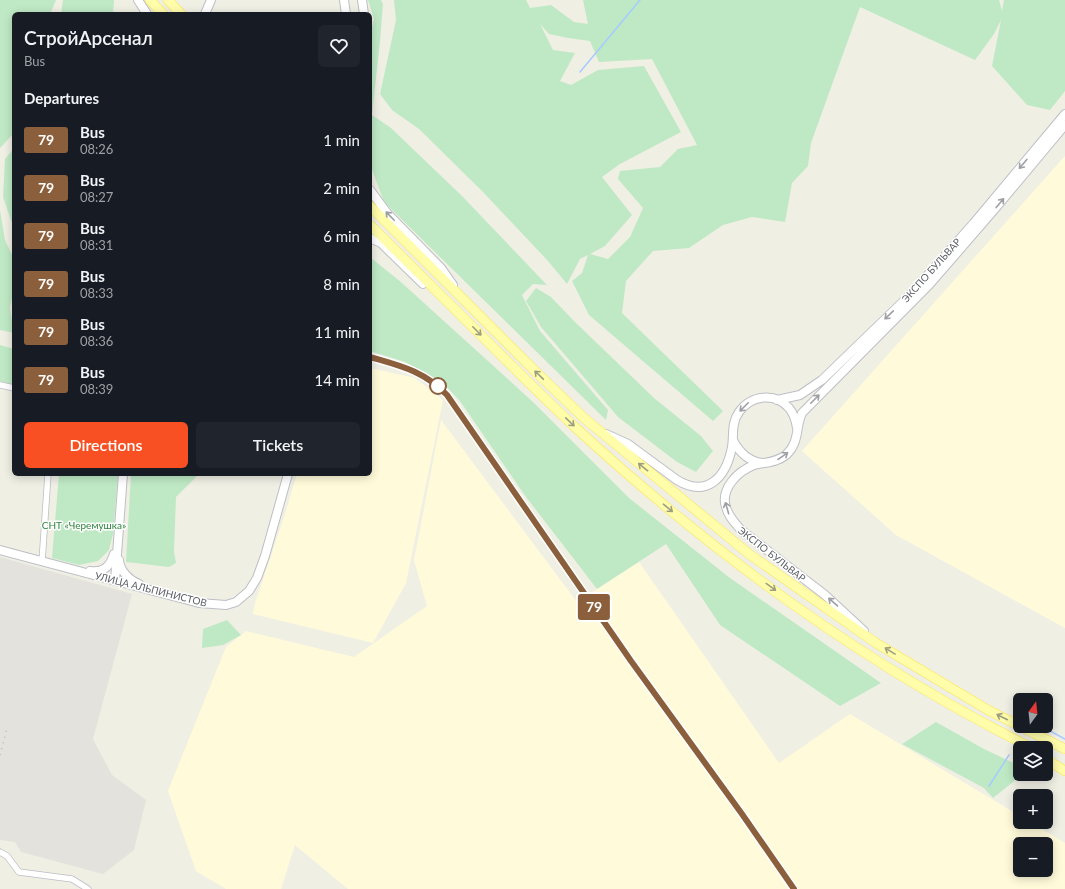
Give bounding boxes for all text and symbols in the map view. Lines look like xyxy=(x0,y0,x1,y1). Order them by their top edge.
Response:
button: heart xyxy=(318,25,360,67)
text: СтройАрсенал xyxy=(24,26,153,49)
text: Bus xyxy=(24,53,45,69)
text: Departures xyxy=(24,89,99,107)
text: Bus xyxy=(80,123,105,141)
text: 79 xyxy=(38,131,54,148)
text: 1 min xyxy=(323,131,360,149)
text: 08:26 xyxy=(80,141,113,157)
one-way arrow xyxy=(1019,158,1028,169)
text: Bus xyxy=(80,171,105,189)
text: 79 xyxy=(38,179,54,196)
text: 2 min xyxy=(323,179,360,197)
text: 08:27 xyxy=(80,189,113,205)
one-way arrow xyxy=(996,197,1005,208)
one-way arrow xyxy=(385,211,395,221)
text: Bus xyxy=(80,219,105,237)
text: 79 xyxy=(38,227,54,244)
text: 6 min xyxy=(323,227,360,245)
street label: ЭКСПО БУЛЬВАР xyxy=(899,235,963,305)
text: 08:31 xyxy=(80,237,113,253)
text: Bus xyxy=(80,267,105,285)
text: 79 xyxy=(38,275,54,292)
text: 8 min xyxy=(323,275,360,293)
text: 08:33 xyxy=(80,285,113,301)
one-way arrow xyxy=(884,310,894,320)
text: Bus xyxy=(80,315,105,333)
text: 79 xyxy=(38,323,54,340)
text: 11 min xyxy=(314,323,360,341)
one-way arrow xyxy=(472,326,482,336)
text: 08:36 xyxy=(80,333,113,349)
text: Bus xyxy=(80,363,105,381)
one-way arrow xyxy=(534,370,544,379)
text: 79 xyxy=(38,371,54,388)
text: 14 min xyxy=(314,371,360,389)
unlabelled marker xyxy=(429,377,447,395)
text: 08:39 xyxy=(80,381,113,397)
one-way arrow xyxy=(810,394,820,404)
one-way arrow xyxy=(739,402,749,412)
one-way arrow xyxy=(565,417,575,427)
button: Directions xyxy=(24,422,188,468)
button: Tickets xyxy=(196,422,360,468)
one-way arrow xyxy=(777,452,788,460)
one-way arrow xyxy=(638,463,649,472)
one-way arrow xyxy=(723,502,730,515)
one-way arrow xyxy=(662,503,673,512)
park label: СНТ «Черемушка» xyxy=(42,519,126,531)
street label: ЭКСПО БУЛЬВАР xyxy=(736,524,808,584)
street label: УЛИЦА АЛЬПИНИСТОВ xyxy=(94,569,208,609)
one-way arrow xyxy=(765,583,776,591)
line badge: 79 xyxy=(576,594,612,620)
text: 79 xyxy=(586,598,602,615)
one-way arrow xyxy=(828,598,839,607)
one-way arrow xyxy=(884,647,895,655)
north arrow xyxy=(1013,693,1053,733)
map controls xyxy=(1013,693,1053,877)
one-way arrow xyxy=(996,712,1008,720)
button: layers xyxy=(1013,741,1053,781)
button: + xyxy=(1013,789,1053,829)
button: − xyxy=(1013,837,1053,877)

